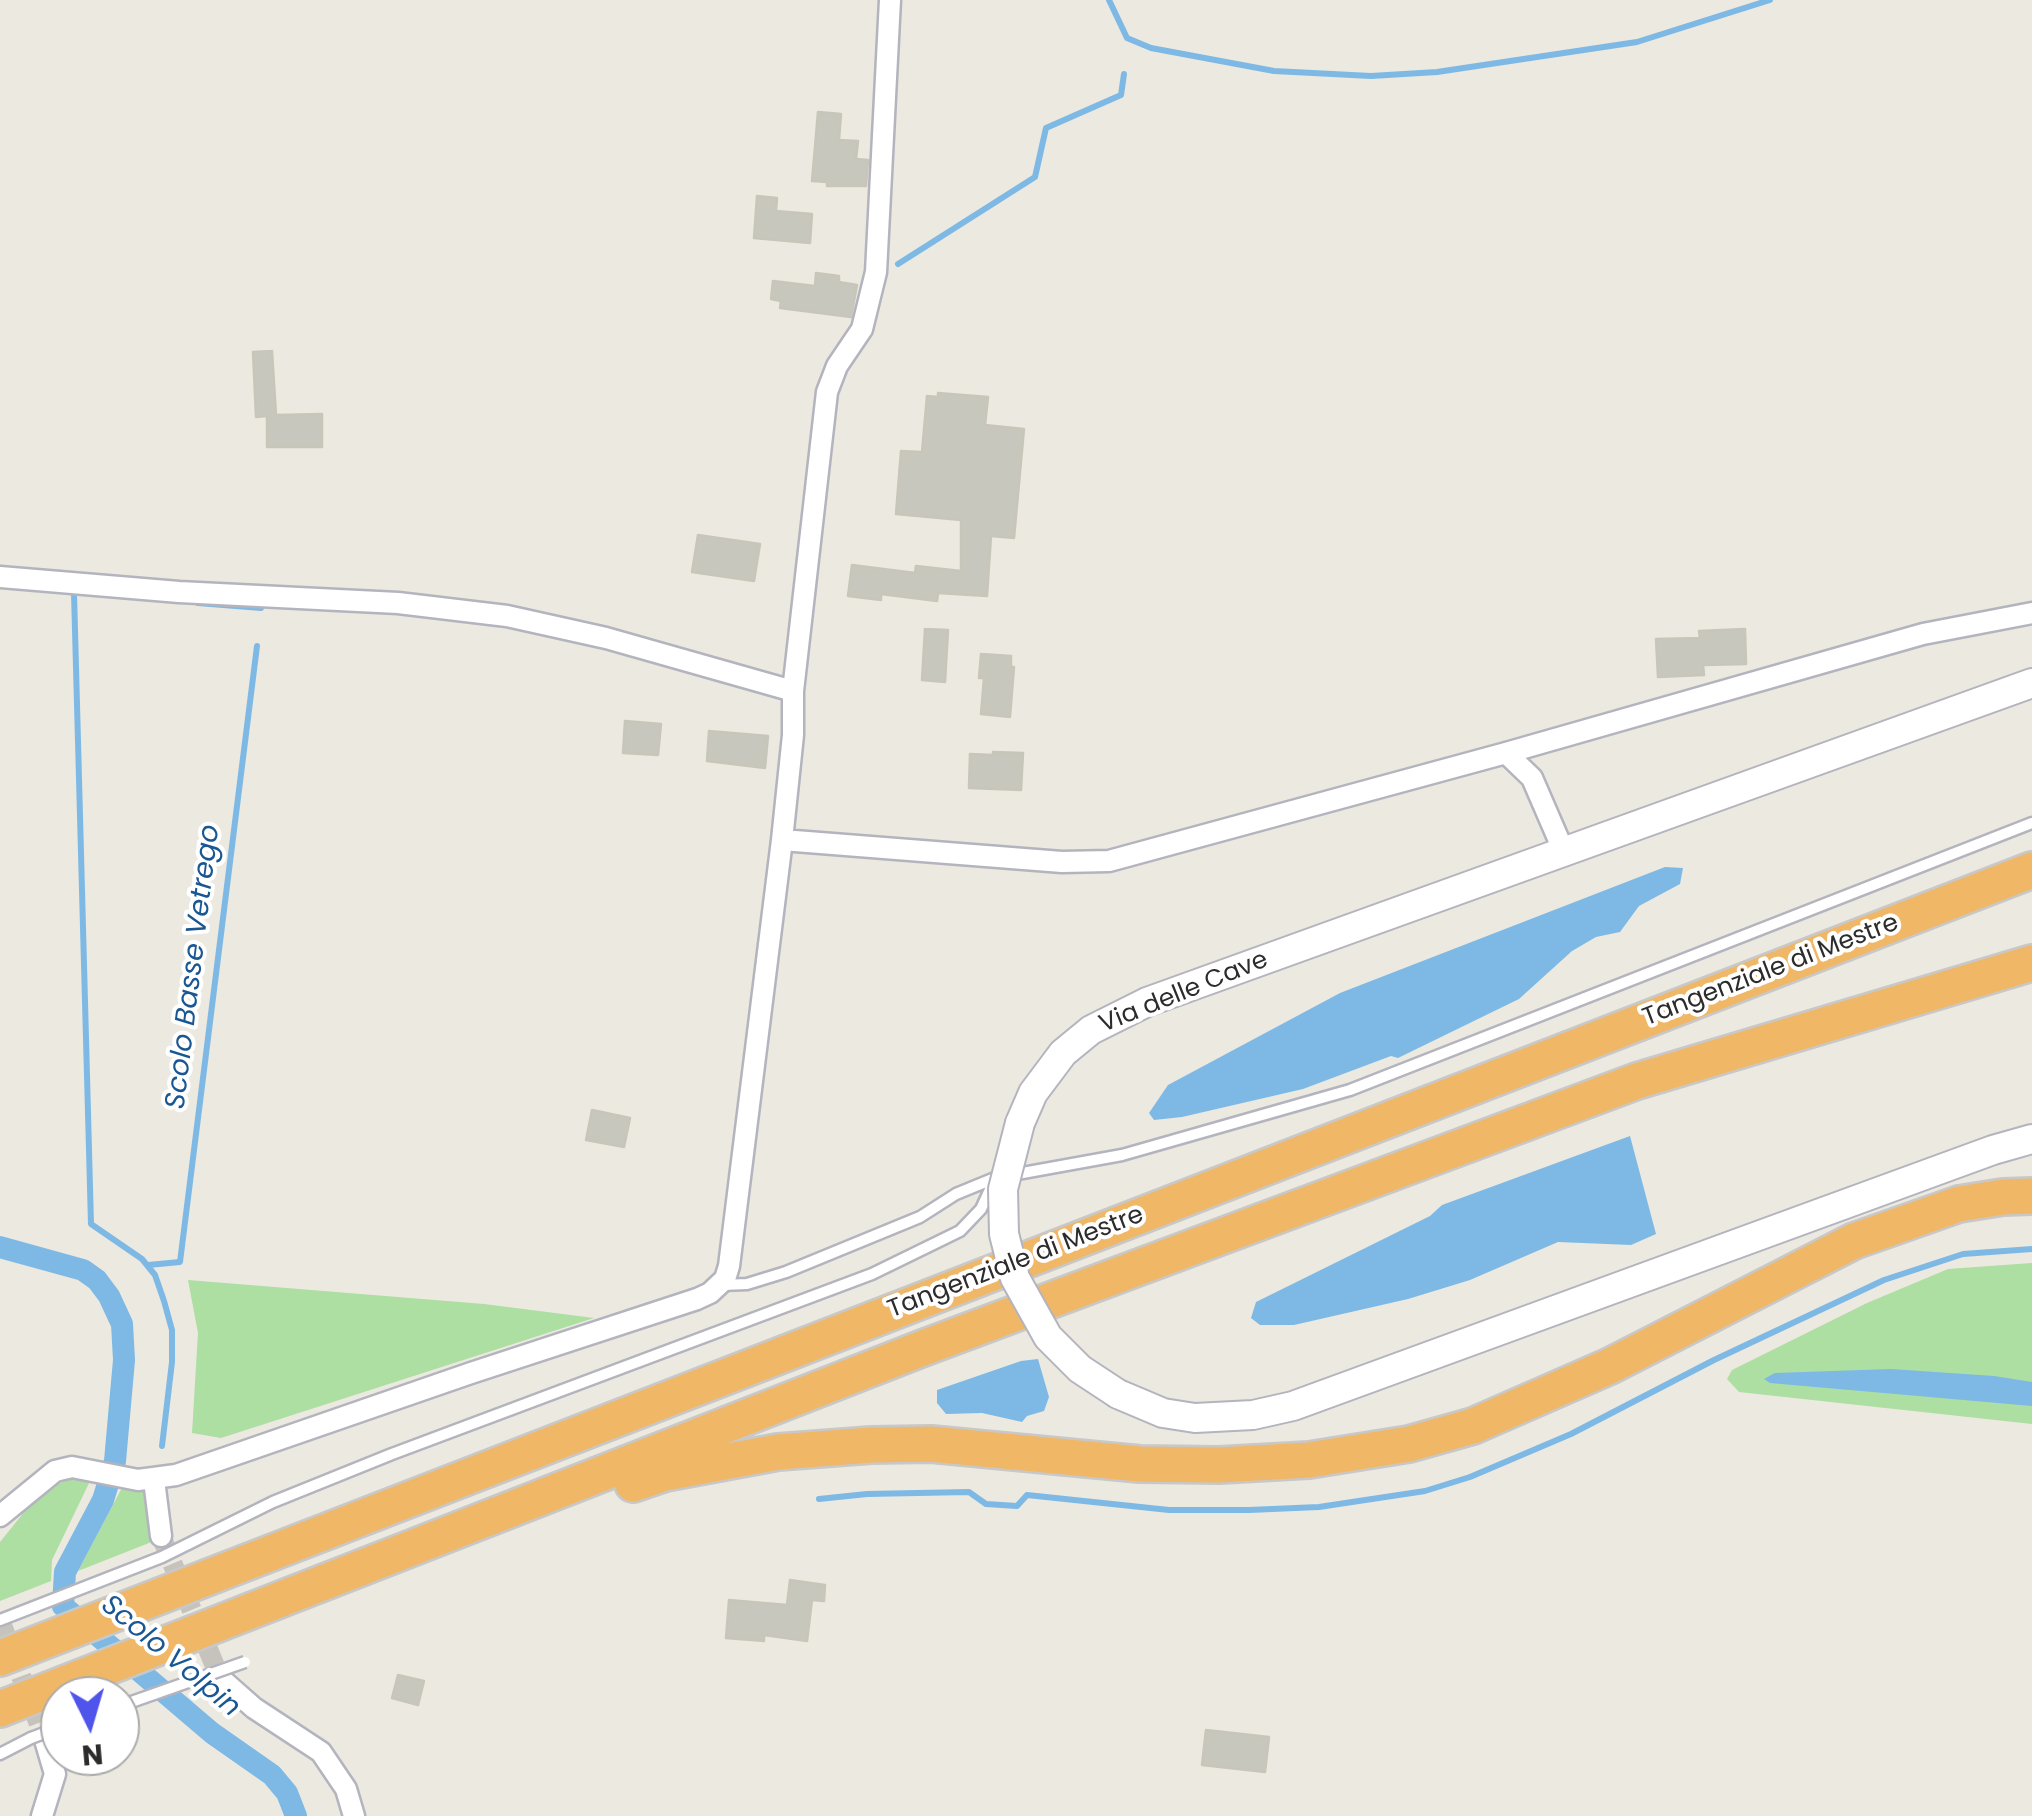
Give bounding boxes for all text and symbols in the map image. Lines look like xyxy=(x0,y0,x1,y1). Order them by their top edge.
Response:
water label: Scolo Basse Vetrego xyxy=(160,823,228,1111)
street label: Tangenziale di Mestre xyxy=(1639,908,1903,1034)
street label: Via delle Cave xyxy=(1095,946,1273,1040)
street label: Tangenziale di Mestre xyxy=(884,1200,1148,1326)
water label: Scolo Volpin xyxy=(93,1589,247,1725)
north arrow xyxy=(40,1676,140,1776)
text: N xyxy=(80,1734,105,1775)

